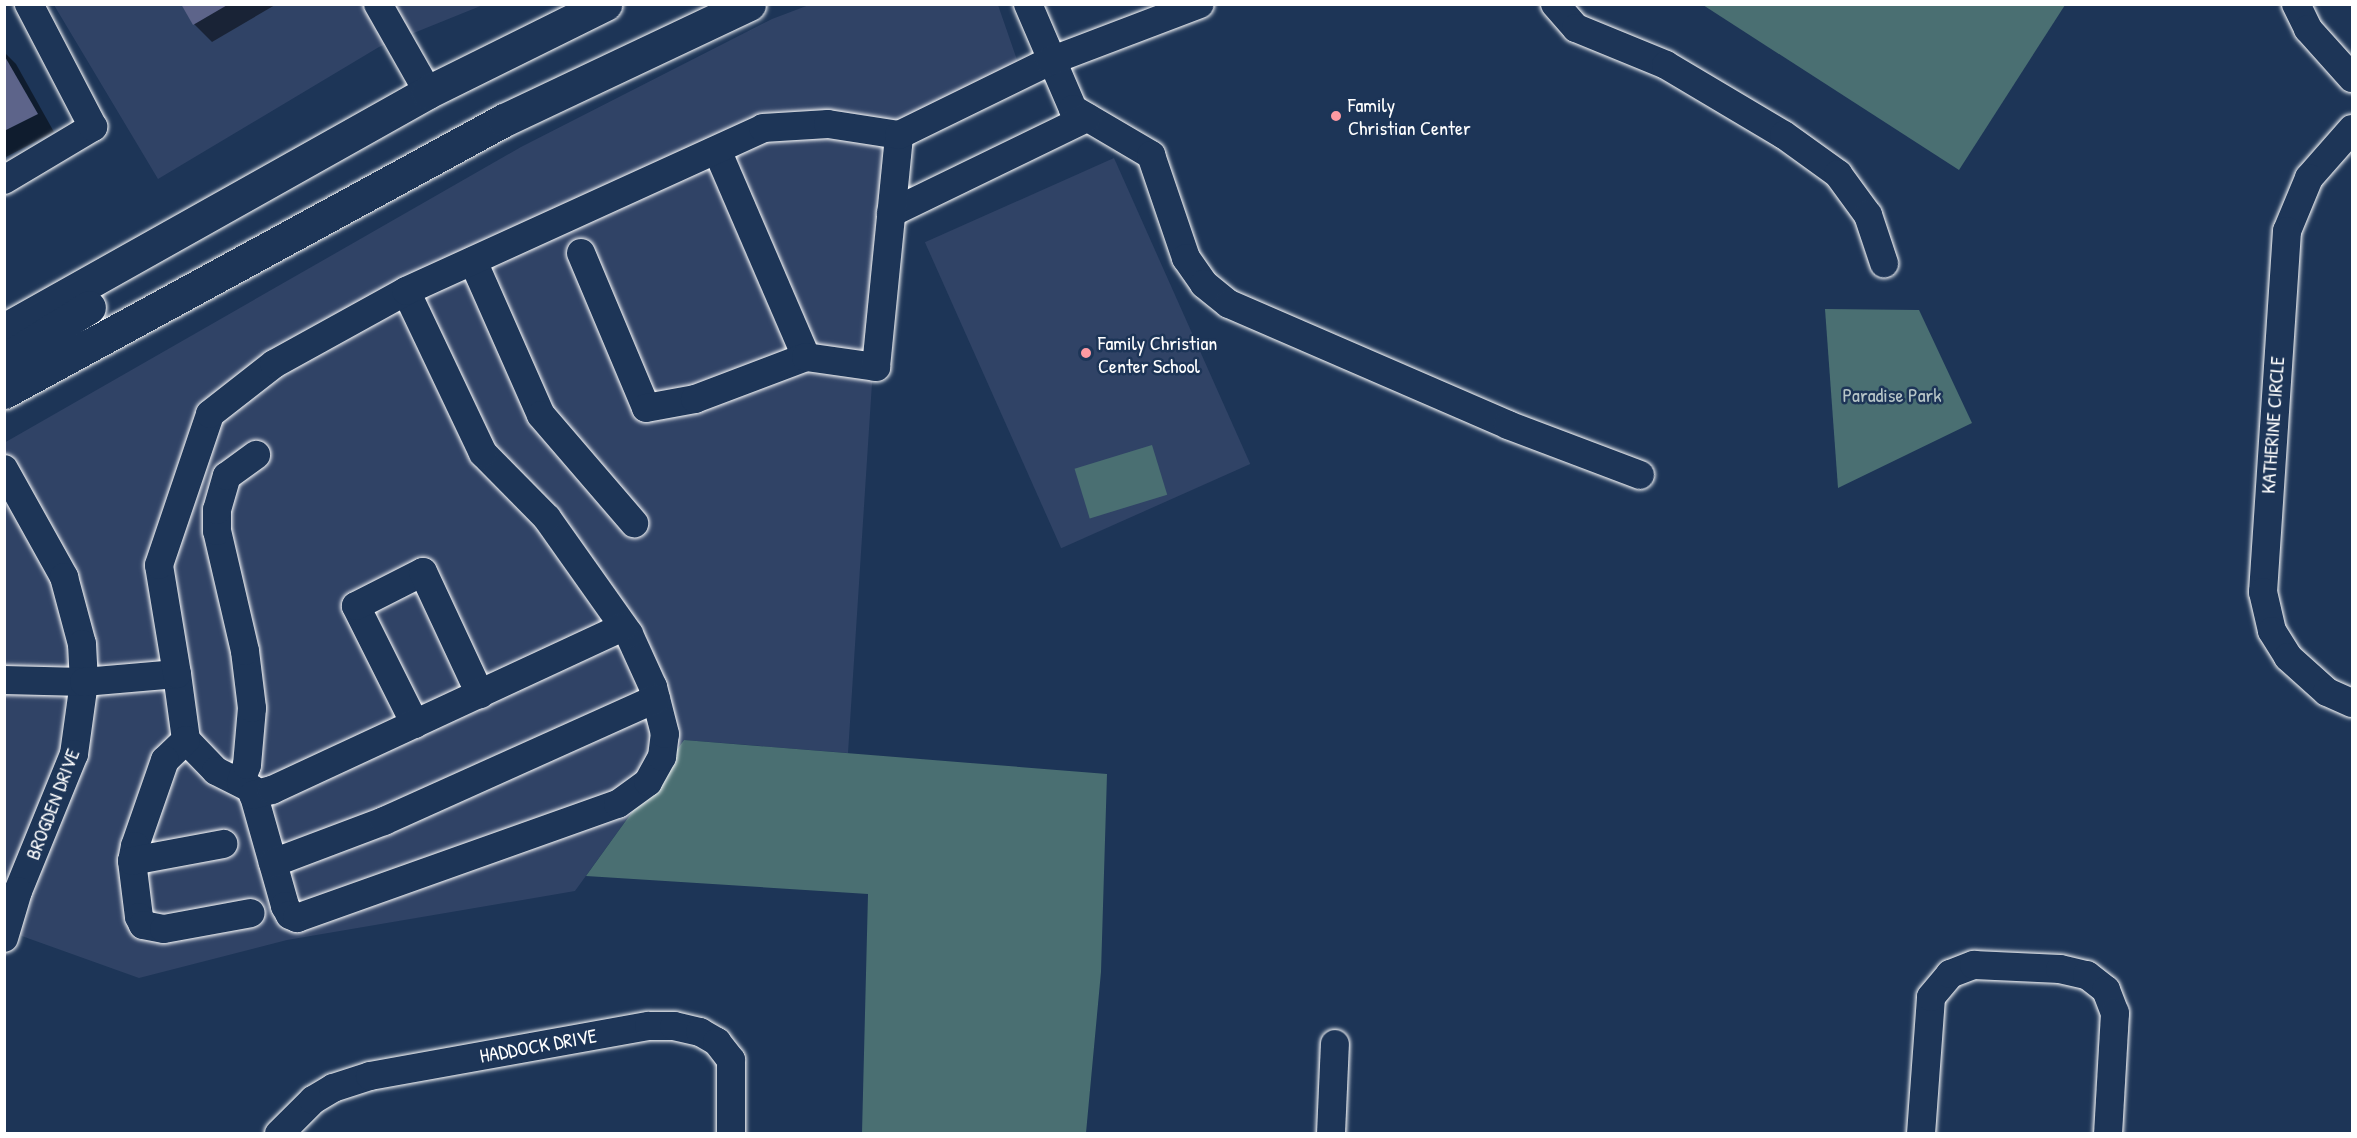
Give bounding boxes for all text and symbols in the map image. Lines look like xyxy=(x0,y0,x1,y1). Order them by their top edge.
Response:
place label: Family Christian Center xyxy=(1348,92,1471,139)
marker: Family Christian Center xyxy=(1329,109,1343,123)
place label: Family Christian Center School xyxy=(1098,330,1217,377)
marker: Family Christian Center School xyxy=(1079,346,1093,360)
street label: KATHERINE CIRCLE xyxy=(2255,356,2289,494)
park label: Paradise Park xyxy=(1843,382,1941,406)
street label: BROGDEN DRIVE xyxy=(20,745,84,863)
street label: HADDOCK DRIVE xyxy=(478,1023,598,1067)

